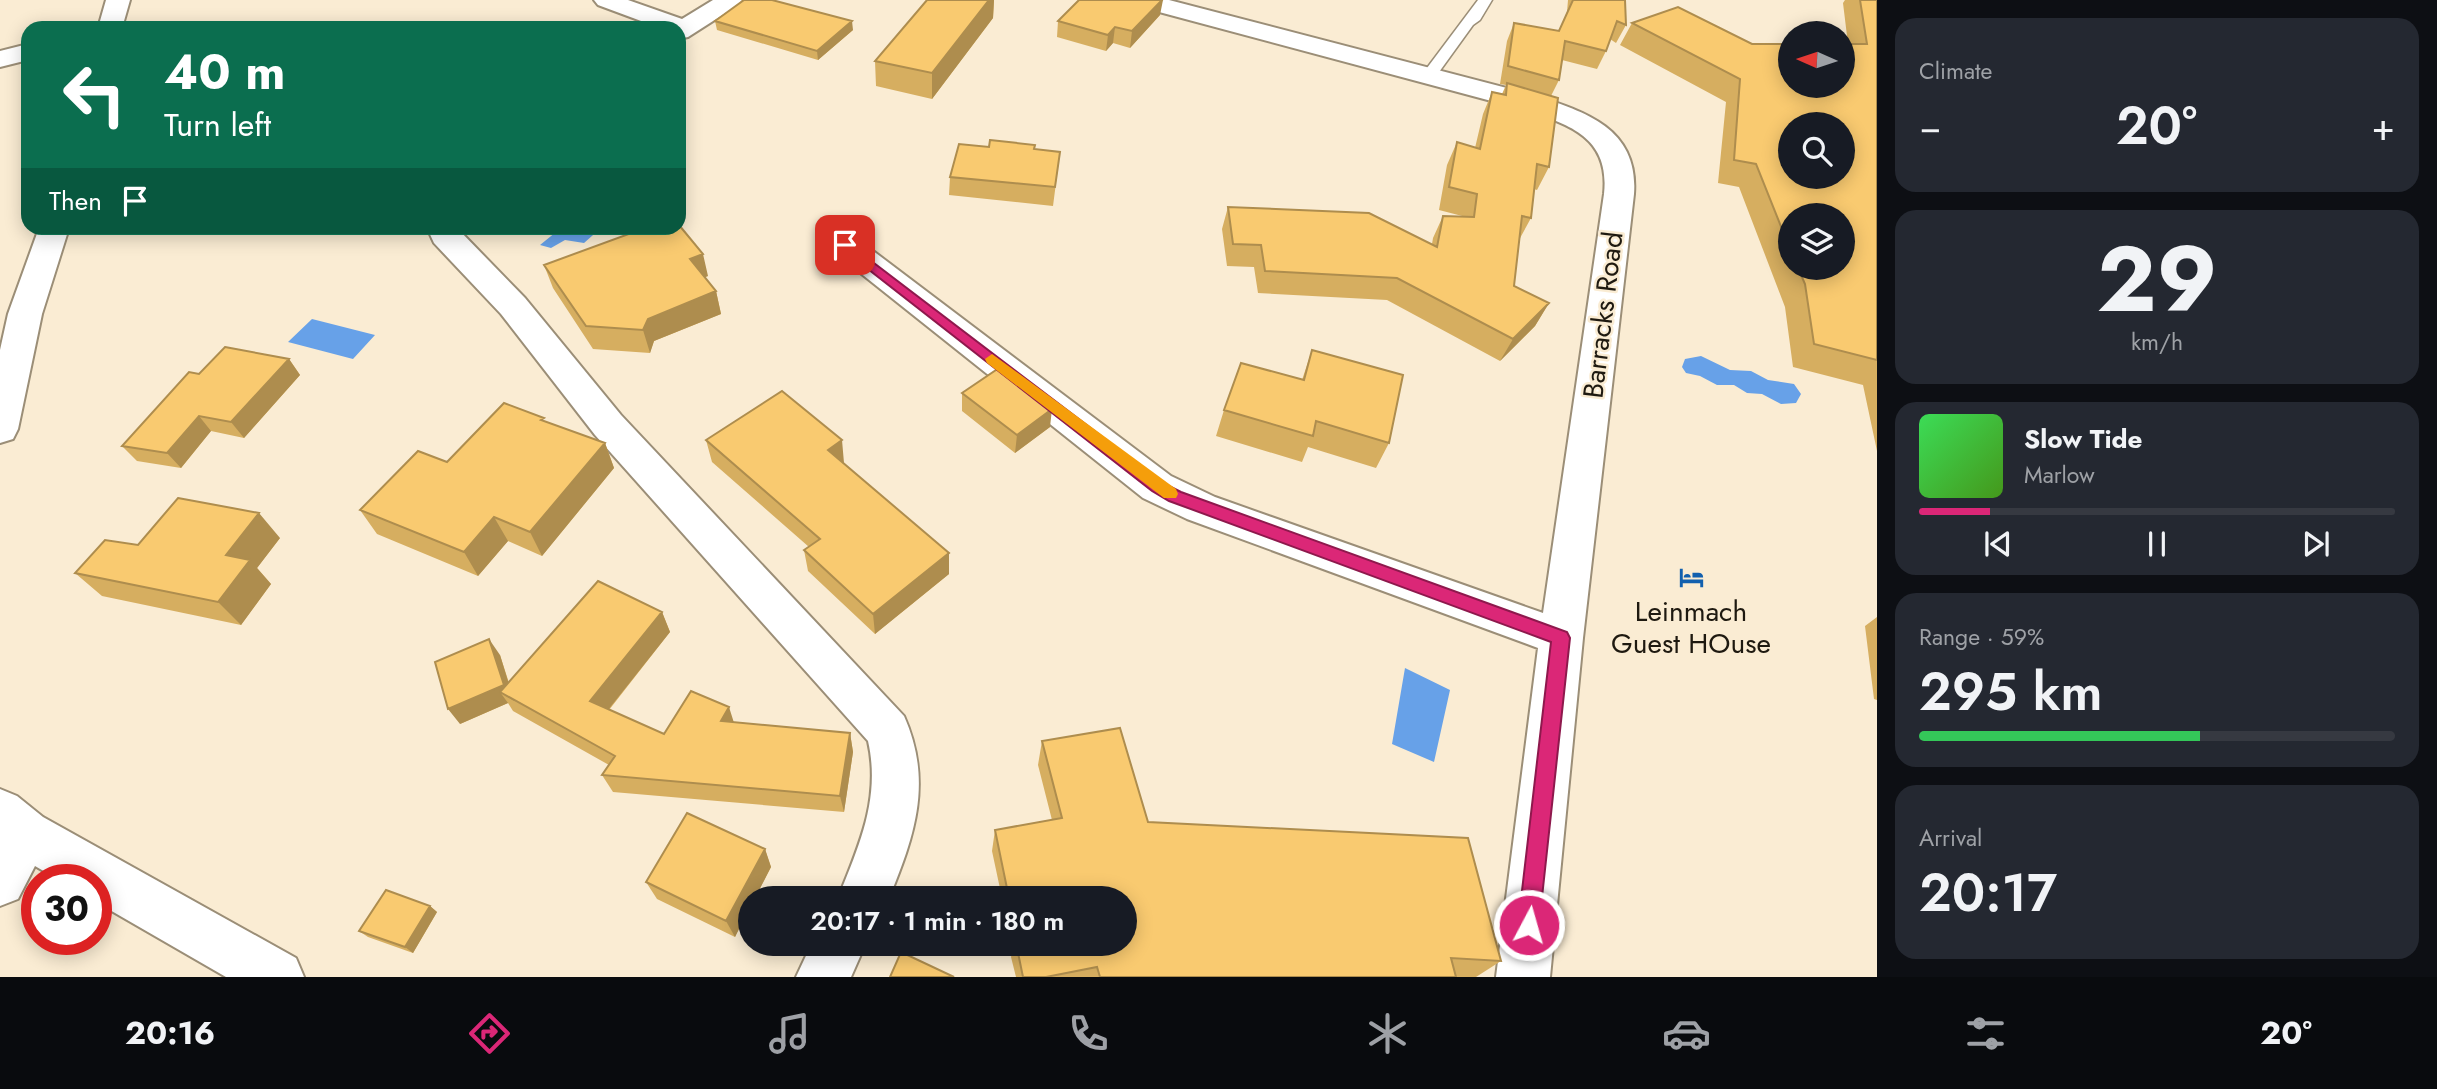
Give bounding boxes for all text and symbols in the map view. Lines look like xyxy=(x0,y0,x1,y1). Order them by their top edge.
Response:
north arrow xyxy=(1778,21,1855,98)
map controls xyxy=(1778,21,1855,280)
text: 40 m xyxy=(164,37,286,107)
icon: left xyxy=(49,49,140,140)
text: Climate xyxy=(1919,54,1992,88)
text: 20° xyxy=(2116,88,2197,164)
text: − xyxy=(1919,99,1941,154)
text: + xyxy=(2372,99,2395,154)
text: Turn left xyxy=(164,102,271,148)
button: search xyxy=(1778,112,1855,189)
text: Then xyxy=(49,182,102,220)
icon: arrive xyxy=(116,182,154,220)
button: layers xyxy=(1778,203,1855,280)
text: 29 xyxy=(2097,214,2217,345)
pin xyxy=(815,215,875,275)
icon: arrive xyxy=(826,226,864,264)
street label: Barracks Road xyxy=(1572,229,1634,401)
text: km/h xyxy=(2131,325,2183,359)
text: Slow Tide xyxy=(2024,420,2143,458)
text: Marlow xyxy=(2024,458,2095,492)
icon: previous xyxy=(1979,525,2017,563)
icon: pause xyxy=(2138,525,2176,563)
icon: next xyxy=(2297,525,2335,563)
hotel icon: Leinmach Guest HOuse xyxy=(1677,563,1705,591)
place label: Leinmach Guest HOuse xyxy=(1611,591,1771,664)
text: Range · 59% xyxy=(1919,620,2044,654)
text: 295 km xyxy=(1919,654,2103,730)
text: Arrival xyxy=(1919,821,1982,855)
text: 20:17 xyxy=(1919,855,2057,931)
speed limit sign: 30 xyxy=(21,864,112,955)
position arrow xyxy=(1492,888,1566,962)
text: 20:17 · 1 min · 180 m xyxy=(811,902,1064,940)
icon: directions xyxy=(465,1009,514,1058)
icon: music xyxy=(765,1009,814,1058)
icon: phone xyxy=(1064,1009,1113,1058)
icon: climate xyxy=(1363,1009,1412,1058)
icon: car xyxy=(1662,1009,1711,1058)
icon: filters xyxy=(1961,1009,2010,1058)
text: 20:16 xyxy=(125,1010,215,1056)
text: 20° xyxy=(2260,1010,2312,1056)

